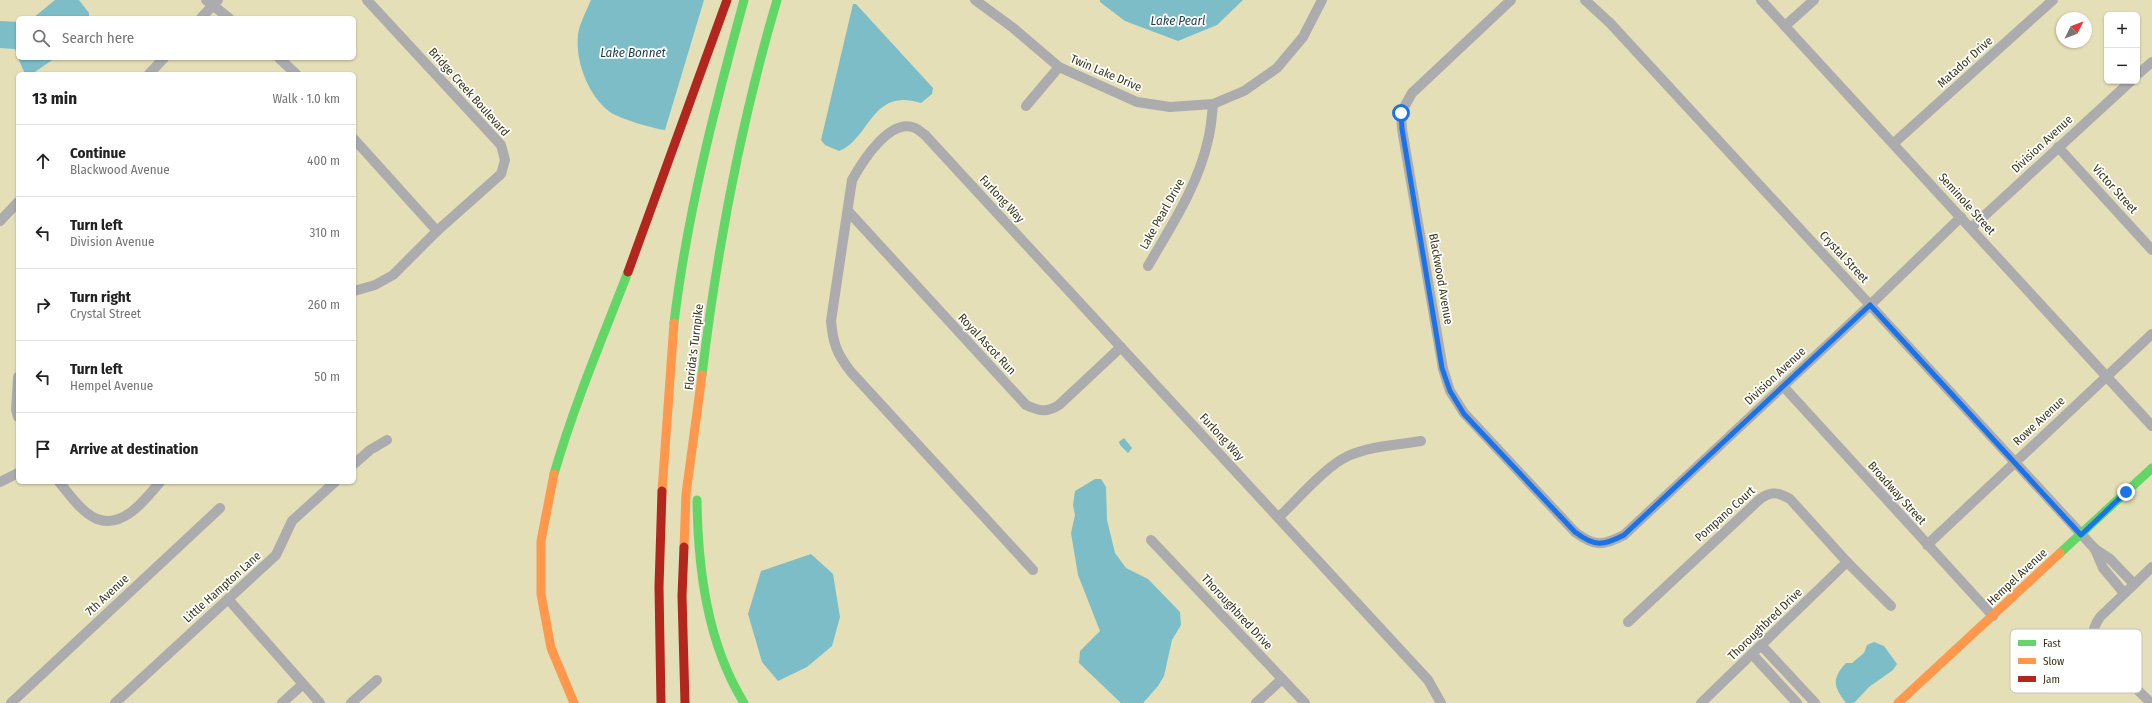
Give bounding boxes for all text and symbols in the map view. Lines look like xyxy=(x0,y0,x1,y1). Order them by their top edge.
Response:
north arrow xyxy=(2056,12,2092,48)
map controls xyxy=(2104,12,2140,84)
button: + xyxy=(2104,12,2140,48)
water label: Lake Pearl xyxy=(1151,13,1206,28)
search box xyxy=(16,16,356,60)
icon: search xyxy=(30,27,52,49)
text: Search here xyxy=(62,29,134,47)
street label: Matador Drive xyxy=(1935,34,1995,90)
street label: Bridge Creek Boulevard xyxy=(426,45,512,139)
water label: Lake Bonnet xyxy=(600,45,667,60)
button: − xyxy=(2104,48,2140,84)
street label: Twin Lake Drive xyxy=(1068,52,1144,94)
text: 13 min xyxy=(32,88,77,109)
text: Walk · 1.0 km xyxy=(273,91,340,106)
route start xyxy=(1392,104,1410,122)
street label: Division Avenue xyxy=(2009,112,2075,176)
text: Continue xyxy=(70,144,126,162)
icon: ahead xyxy=(32,150,54,172)
text: 400 m xyxy=(307,153,340,168)
text: Blackwood Avenue xyxy=(70,162,170,177)
street label: Victor Street xyxy=(2089,162,2141,216)
street label: Seminole Street xyxy=(1936,170,1998,238)
street label: Furlong Way xyxy=(977,173,1028,226)
street label: Lake Pearl Drive xyxy=(1137,176,1187,252)
text: Turn left xyxy=(70,216,123,234)
icon: left xyxy=(32,222,54,244)
text: 310 m xyxy=(310,225,340,240)
street label: Crystal Street xyxy=(1817,228,1872,286)
street label: Blackwood Avenue xyxy=(1426,232,1456,326)
text: Division Avenue xyxy=(70,234,155,249)
text: Turn right xyxy=(70,288,131,306)
icon: right xyxy=(32,294,54,316)
text: 260 m xyxy=(308,297,340,312)
street label: Florida's Turnpike xyxy=(682,303,706,391)
text: Crystal Street xyxy=(70,306,141,321)
street label: Royal Ascot Run xyxy=(955,311,1019,377)
street label: Division Avenue xyxy=(1742,344,1808,408)
text: Turn left xyxy=(70,360,123,378)
icon: left xyxy=(32,366,54,388)
text: 50 m xyxy=(314,369,340,384)
text: Hempel Avenue xyxy=(70,378,153,393)
street label: Rowe Avenue xyxy=(2010,394,2068,448)
street label: Furlong Way xyxy=(1197,411,1248,464)
icon: arrive xyxy=(32,438,54,460)
text: Arrive at destination xyxy=(70,440,198,458)
street label: Broadway Street xyxy=(1865,459,1929,527)
street label: Pompano Court xyxy=(1692,483,1758,545)
route end xyxy=(2117,483,2135,501)
street label: Hempel Avenue xyxy=(1984,546,2050,608)
street label: Little Hampton Lane xyxy=(180,549,264,625)
street label: 7th Avenue xyxy=(82,571,132,619)
street label: Thoroughbred Drive xyxy=(1199,572,1275,652)
street label: Thoroughbred Drive xyxy=(1725,585,1805,663)
legend xyxy=(2010,629,2142,693)
text: Fast xyxy=(2043,637,2061,650)
text: Slow xyxy=(2043,655,2064,668)
text: Jam xyxy=(2043,673,2060,686)

